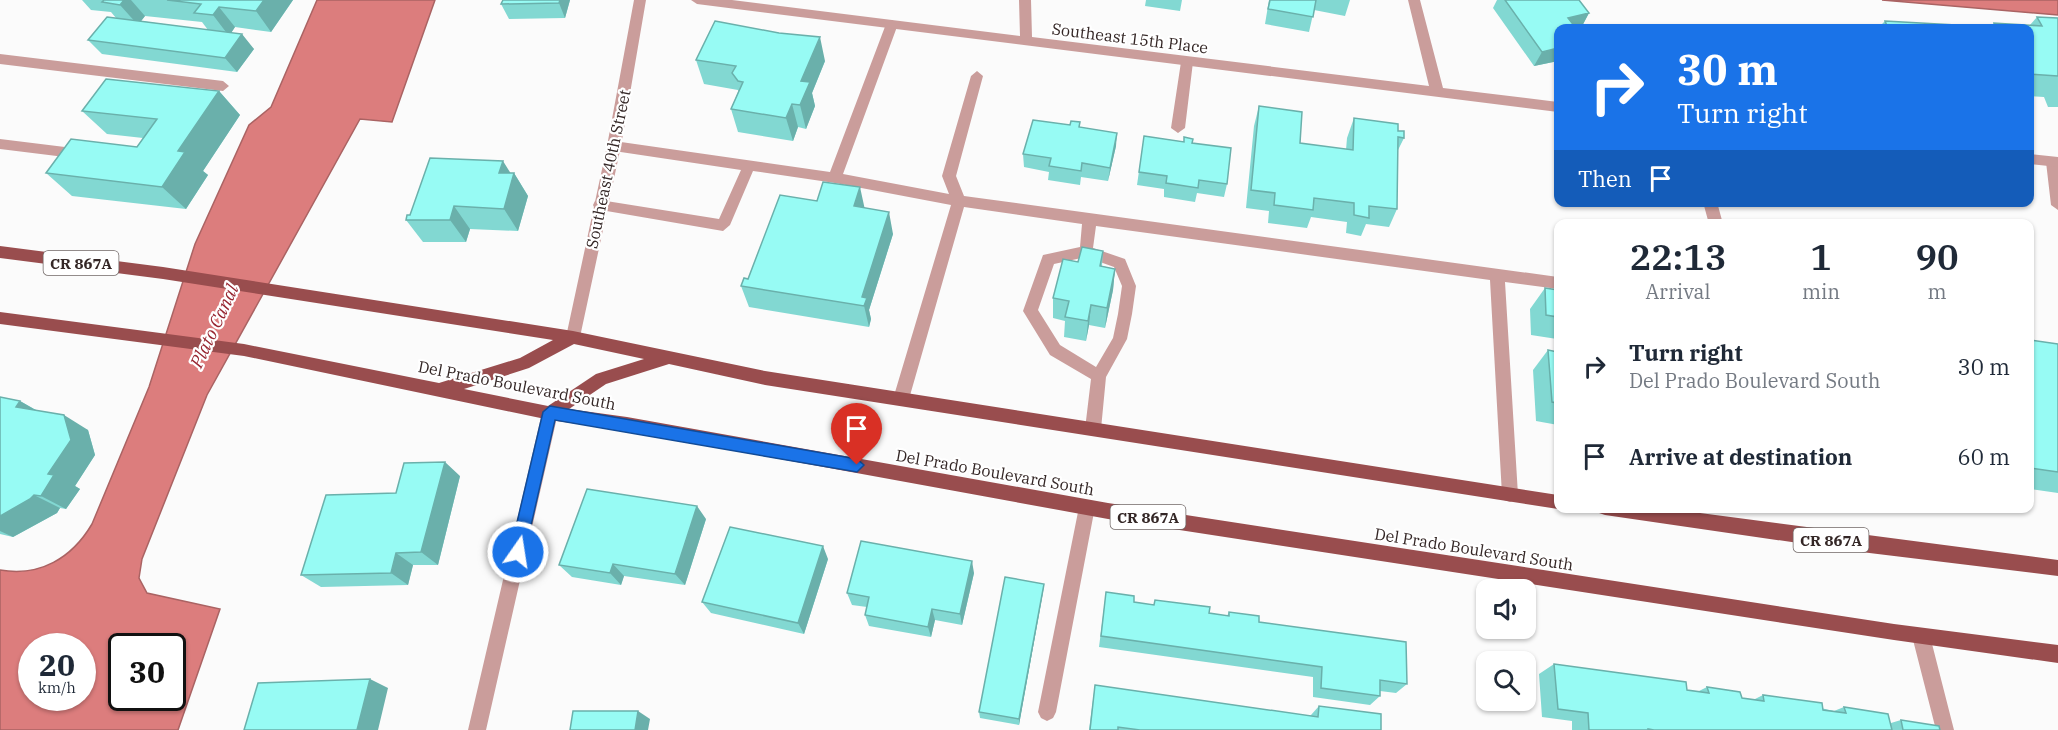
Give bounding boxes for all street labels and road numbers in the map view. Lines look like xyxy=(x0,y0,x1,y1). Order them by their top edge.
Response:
street label: Southeast 15th Place xyxy=(1051,18,1209,58)
street label: Southeast 40th Street xyxy=(581,87,635,250)
road number: CR 867A xyxy=(44,251,118,275)
street label: Del Prado Boulevard South xyxy=(416,356,618,414)
street label: Del Prado Boulevard South xyxy=(894,445,1096,499)
road number: CR 867A xyxy=(1110,505,1186,529)
street label: Del Prado Boulevard South xyxy=(1373,523,1575,575)
road number: CR 867A xyxy=(1794,528,1868,552)

